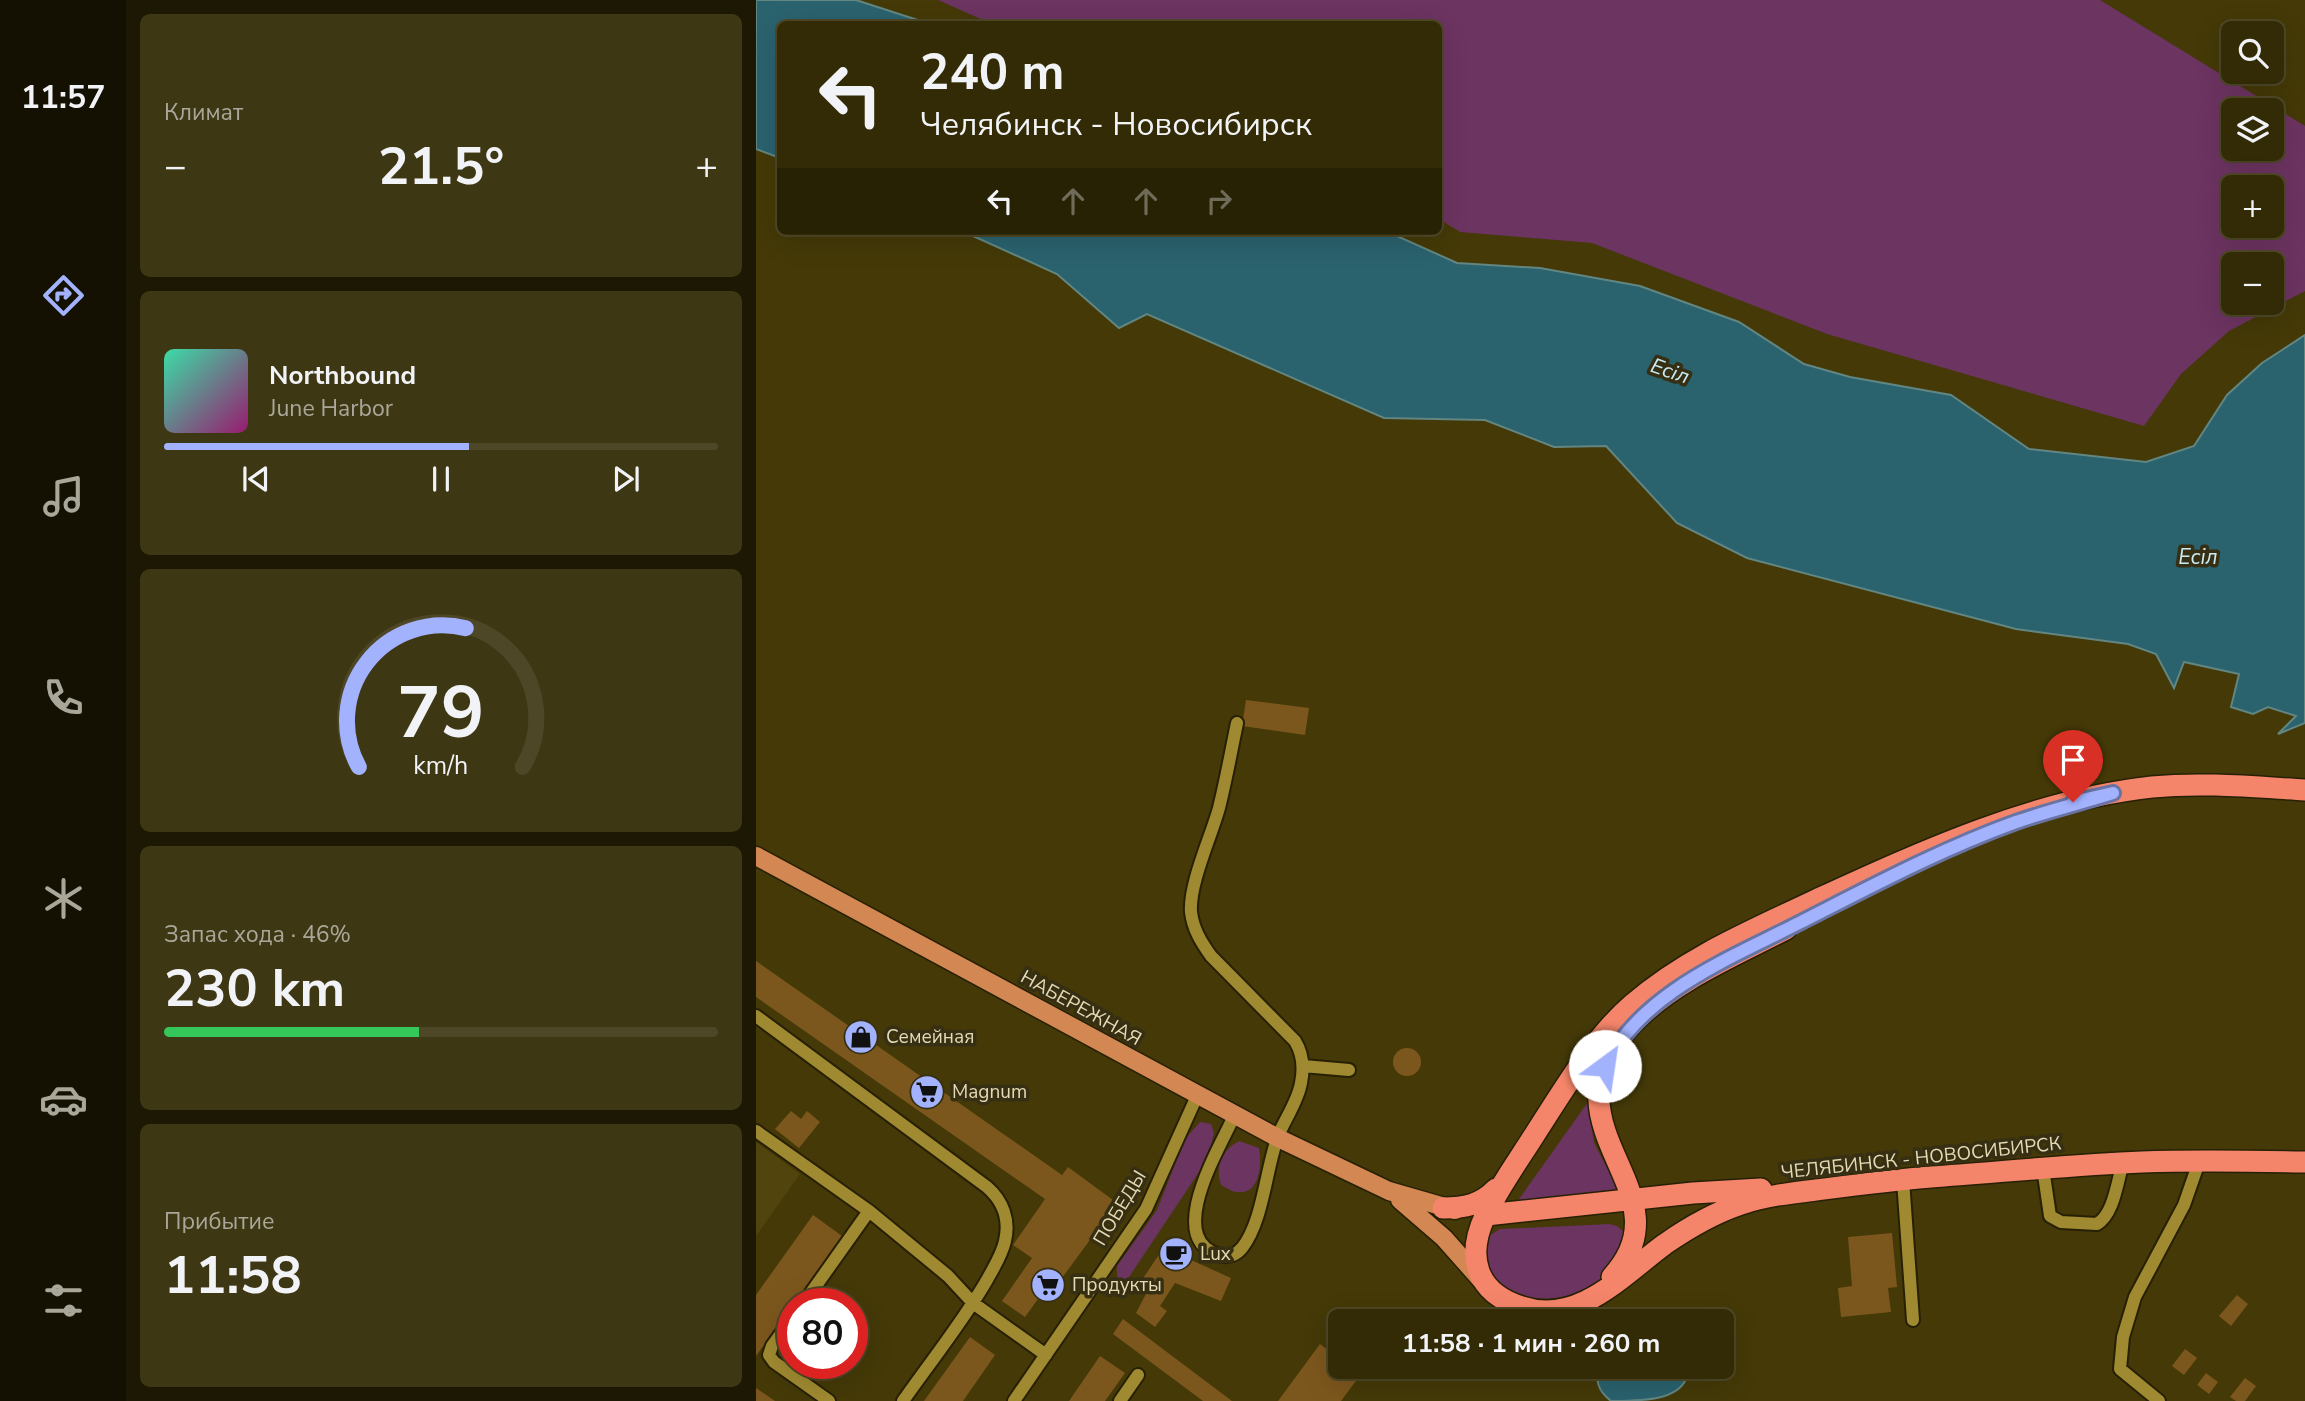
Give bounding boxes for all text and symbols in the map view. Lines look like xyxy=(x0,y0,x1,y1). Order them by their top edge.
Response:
map controls xyxy=(2221,21,2284,315)
button: search xyxy=(2221,21,2284,84)
text: 240 m xyxy=(920,39,1064,106)
icon: left xyxy=(805,49,896,140)
text: 11:57 xyxy=(21,76,105,119)
text: Климат xyxy=(164,97,243,128)
button: layers xyxy=(2221,98,2284,161)
text: Челябинск - Новосибирск xyxy=(920,103,1312,146)
text: 21.5° xyxy=(378,131,504,202)
text: − xyxy=(164,141,187,192)
text: + xyxy=(695,141,718,192)
button: + xyxy=(2221,175,2284,238)
icon: left xyxy=(981,182,1019,220)
icon: ahead xyxy=(1054,182,1092,220)
icon: ahead xyxy=(1127,182,1165,220)
icon: right xyxy=(1200,182,1238,220)
button: − xyxy=(2221,252,2284,315)
icon: directions xyxy=(39,271,88,320)
water label: Есіл xyxy=(1647,351,1693,391)
text: Northbound xyxy=(269,358,416,393)
text: June Harbor xyxy=(269,393,393,424)
icon: previous xyxy=(237,460,275,498)
icon: pause xyxy=(422,460,460,498)
icon: next xyxy=(607,460,645,498)
icon: music xyxy=(39,472,88,521)
water label: Есіл xyxy=(2178,543,2218,571)
text: 79 xyxy=(397,663,485,763)
icon: phone xyxy=(39,673,88,722)
pin xyxy=(2043,730,2103,802)
icon: arrive xyxy=(2054,741,2092,779)
text: km/h xyxy=(413,748,469,782)
icon: climate xyxy=(39,874,88,923)
text: Запас хода · 46% xyxy=(164,919,351,950)
text: 230 km xyxy=(164,953,345,1024)
street label: НАБЕРЕЖНАЯ xyxy=(1016,964,1146,1052)
shop icon: Семейная xyxy=(842,1018,880,1056)
place label: Семейная xyxy=(886,1024,974,1050)
position arrow xyxy=(1568,1029,1642,1103)
supermarket icon: Magnum xyxy=(908,1073,946,1111)
icon: car xyxy=(39,1075,88,1124)
place label: Magnum xyxy=(952,1079,1027,1105)
street label: ЧЕЛЯБИНСК - НОВОСИБИРСК xyxy=(1780,1130,2062,1186)
street label: ПОБЕДЫ xyxy=(1087,1165,1153,1251)
text: Прибытие xyxy=(164,1206,274,1237)
cafe icon: Lux xyxy=(1157,1235,1195,1273)
text: 11:58 xyxy=(164,1240,302,1311)
place label: Lux xyxy=(1200,1241,1231,1267)
supermarket icon: Продукты xyxy=(1029,1266,1067,1304)
place label: Продукты xyxy=(1072,1272,1162,1298)
icon: filters xyxy=(39,1276,88,1325)
speed limit sign: 80 xyxy=(777,1288,868,1379)
text: 11:58 · 1 мин · 260 m xyxy=(1402,1326,1660,1361)

